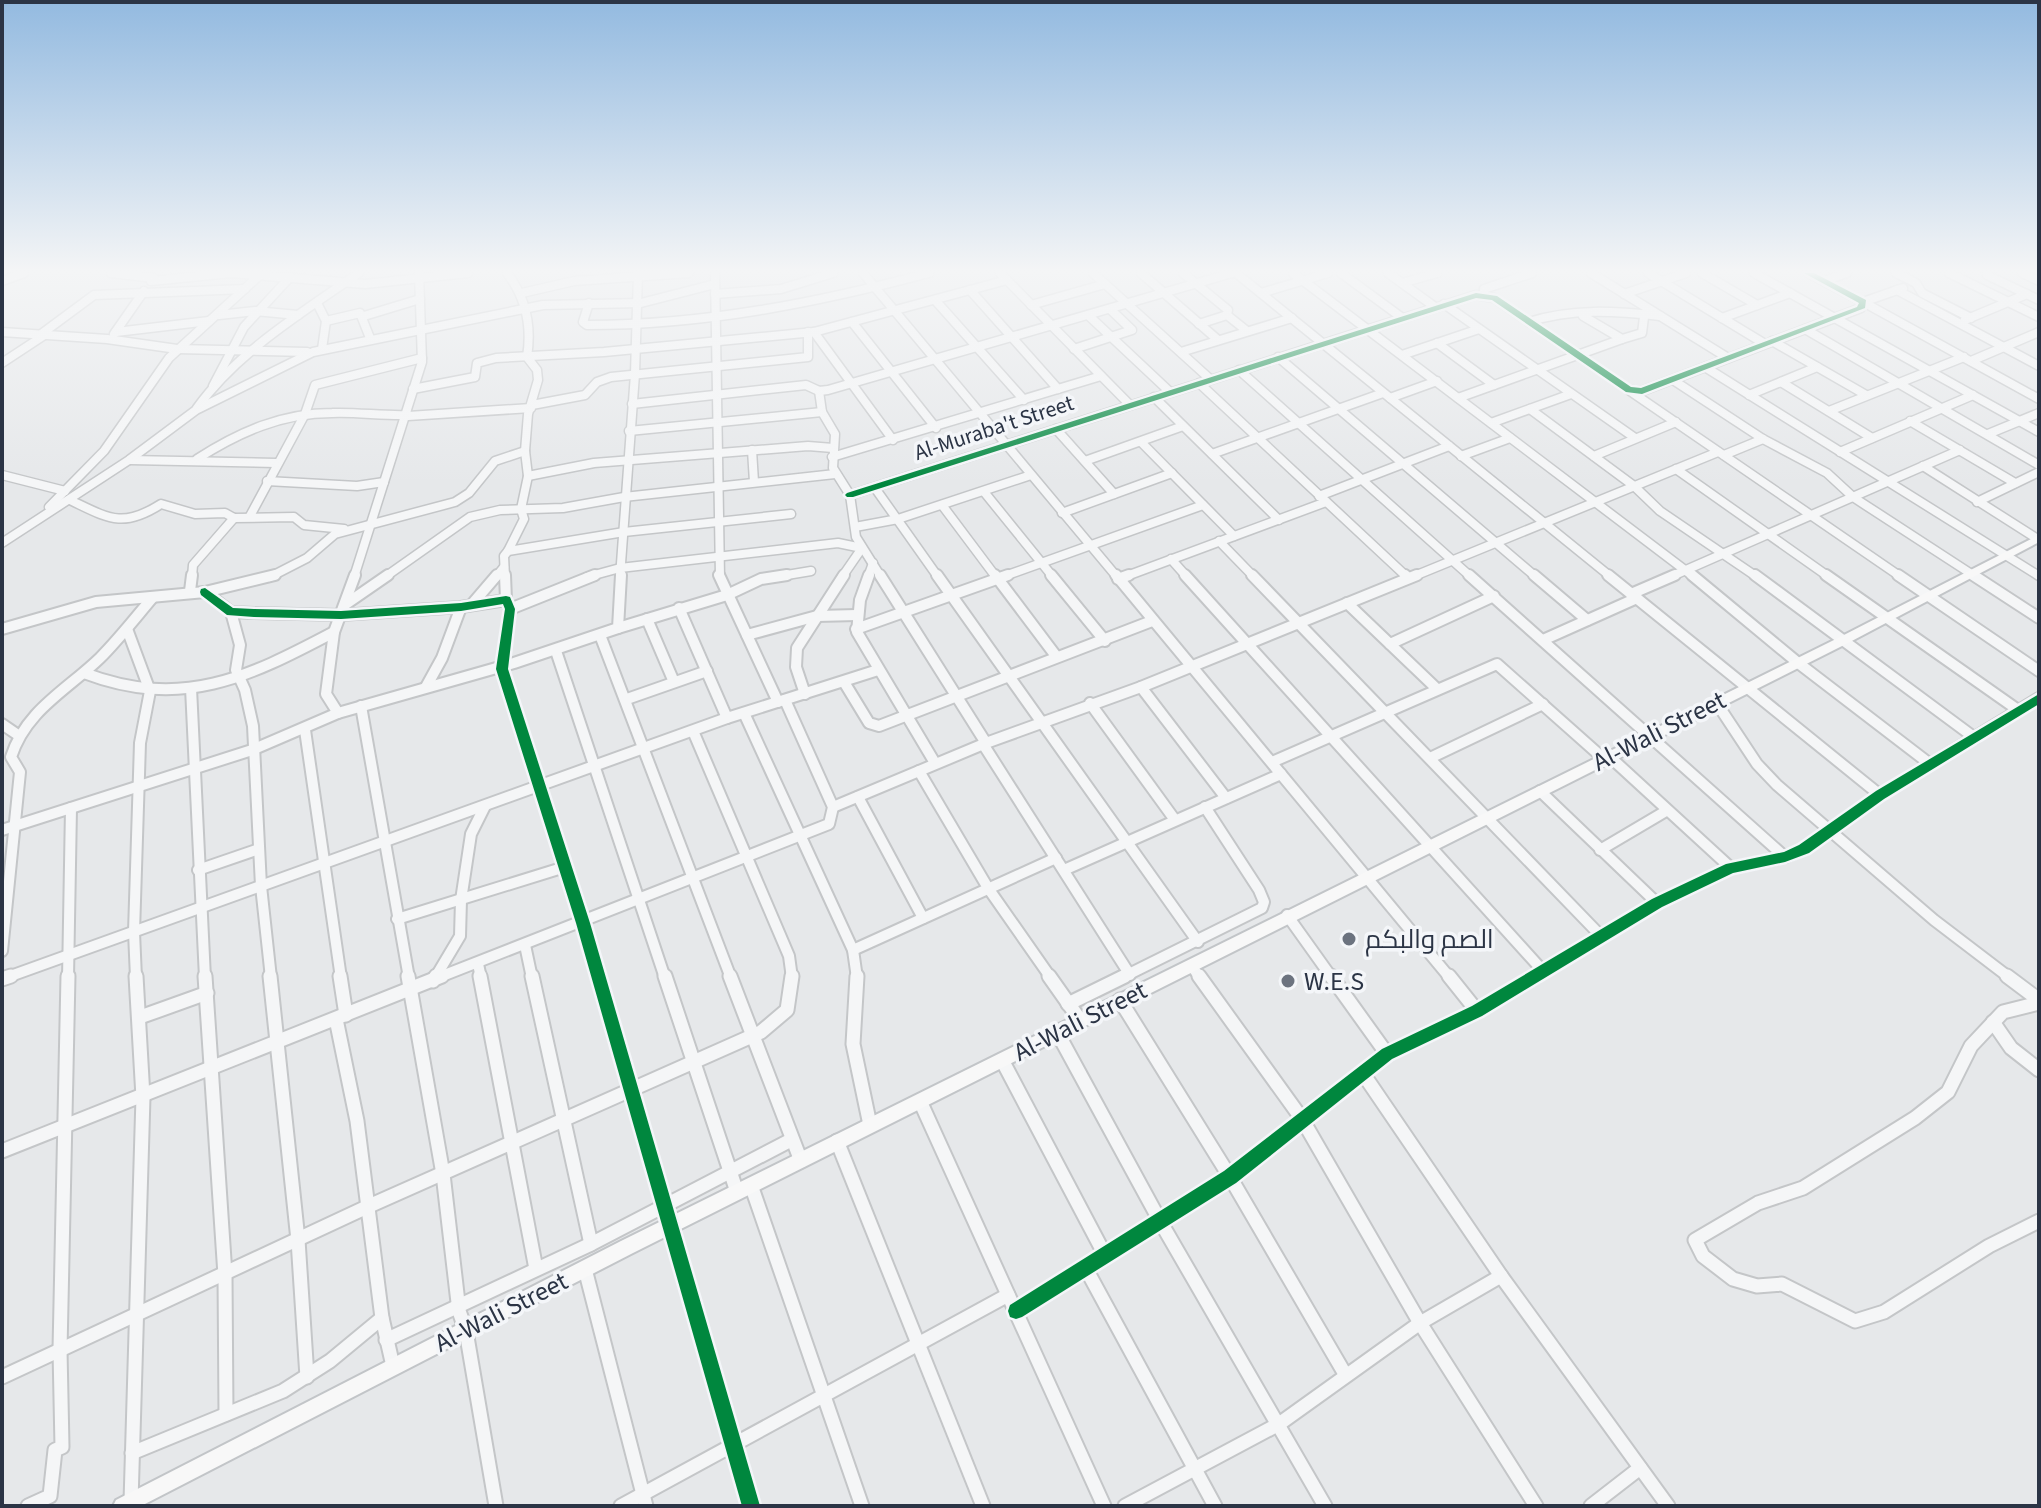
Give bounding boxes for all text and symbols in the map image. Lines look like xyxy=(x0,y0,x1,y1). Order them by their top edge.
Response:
street label: Al-Muraba't Street xyxy=(910,387,1078,469)
street label: Al-Wali Street xyxy=(1586,681,1732,780)
place label: الصم والبكم xyxy=(1365,921,1494,958)
marker: الصم والبكم xyxy=(1340,930,1358,948)
place label: W.E.S xyxy=(1304,963,1364,1000)
street label: Al-Wali Street xyxy=(1007,971,1153,1070)
marker: W.E.S xyxy=(1279,972,1297,990)
street label: Al-Wali Street xyxy=(428,1262,574,1361)

